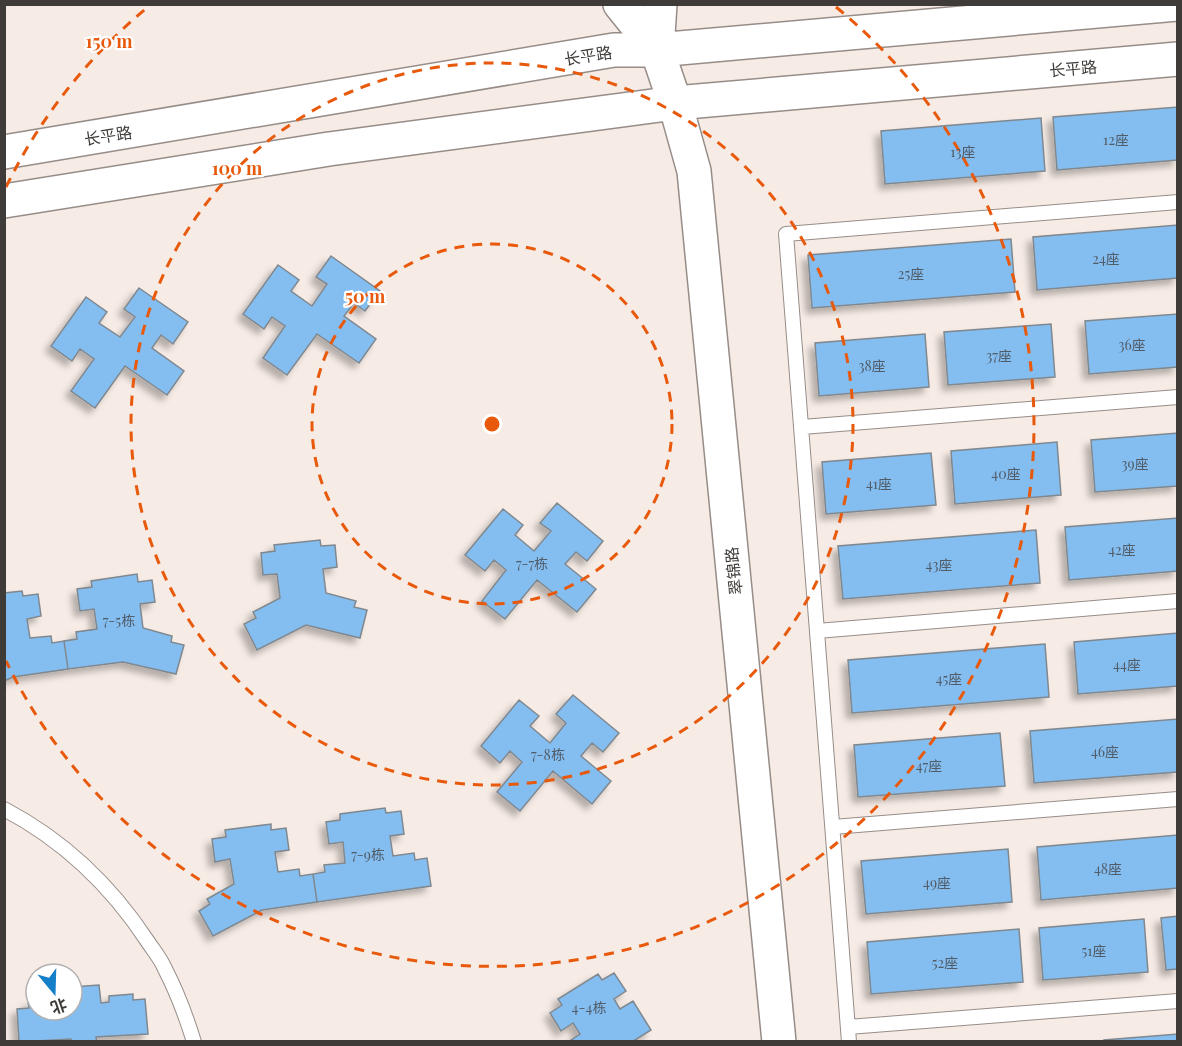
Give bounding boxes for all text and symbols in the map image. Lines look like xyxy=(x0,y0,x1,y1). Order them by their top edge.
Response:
text: 150 m xyxy=(85,29,133,53)
street label: 长平路 xyxy=(563,41,613,69)
street label: 长平路 xyxy=(1048,55,1098,81)
street label: 长平路 xyxy=(83,121,133,149)
house number: 12座 xyxy=(1103,130,1129,149)
house number: 13座 xyxy=(950,142,976,161)
text: 100 m xyxy=(212,156,263,180)
house number: 24座 xyxy=(1092,249,1120,268)
house number: 25座 xyxy=(898,264,924,283)
text: 50 m xyxy=(345,284,386,308)
house number: 36座 xyxy=(1118,335,1146,354)
house number: 37座 xyxy=(986,346,1012,365)
house number: 38座 xyxy=(858,356,886,375)
centre of rings xyxy=(482,414,502,434)
house number: 39座 xyxy=(1121,454,1149,473)
house number: 40座 xyxy=(991,464,1021,483)
house number: 41座 xyxy=(866,474,892,493)
house number: 42座 xyxy=(1108,540,1136,559)
street label: 翠锦路 xyxy=(720,546,746,596)
house number: 7-7栋 xyxy=(516,554,548,573)
house number: 43座 xyxy=(926,555,952,574)
house number: 7-5栋 xyxy=(103,611,135,630)
house number: 44座 xyxy=(1113,655,1141,674)
house number: 45座 xyxy=(936,669,962,688)
house number: 46座 xyxy=(1091,742,1119,761)
house number: 7-8栋 xyxy=(531,745,565,764)
house number: 47座 xyxy=(916,756,942,775)
house number: 7-9栋 xyxy=(351,845,385,864)
house number: 48座 xyxy=(1094,859,1122,878)
house number: 49座 xyxy=(923,873,951,892)
house number: 51座 xyxy=(1082,941,1107,960)
house number: 52座 xyxy=(932,953,958,972)
north arrow xyxy=(24,962,84,1022)
text: 北 xyxy=(48,994,70,1019)
house number: 4-4栋 xyxy=(572,998,606,1017)

